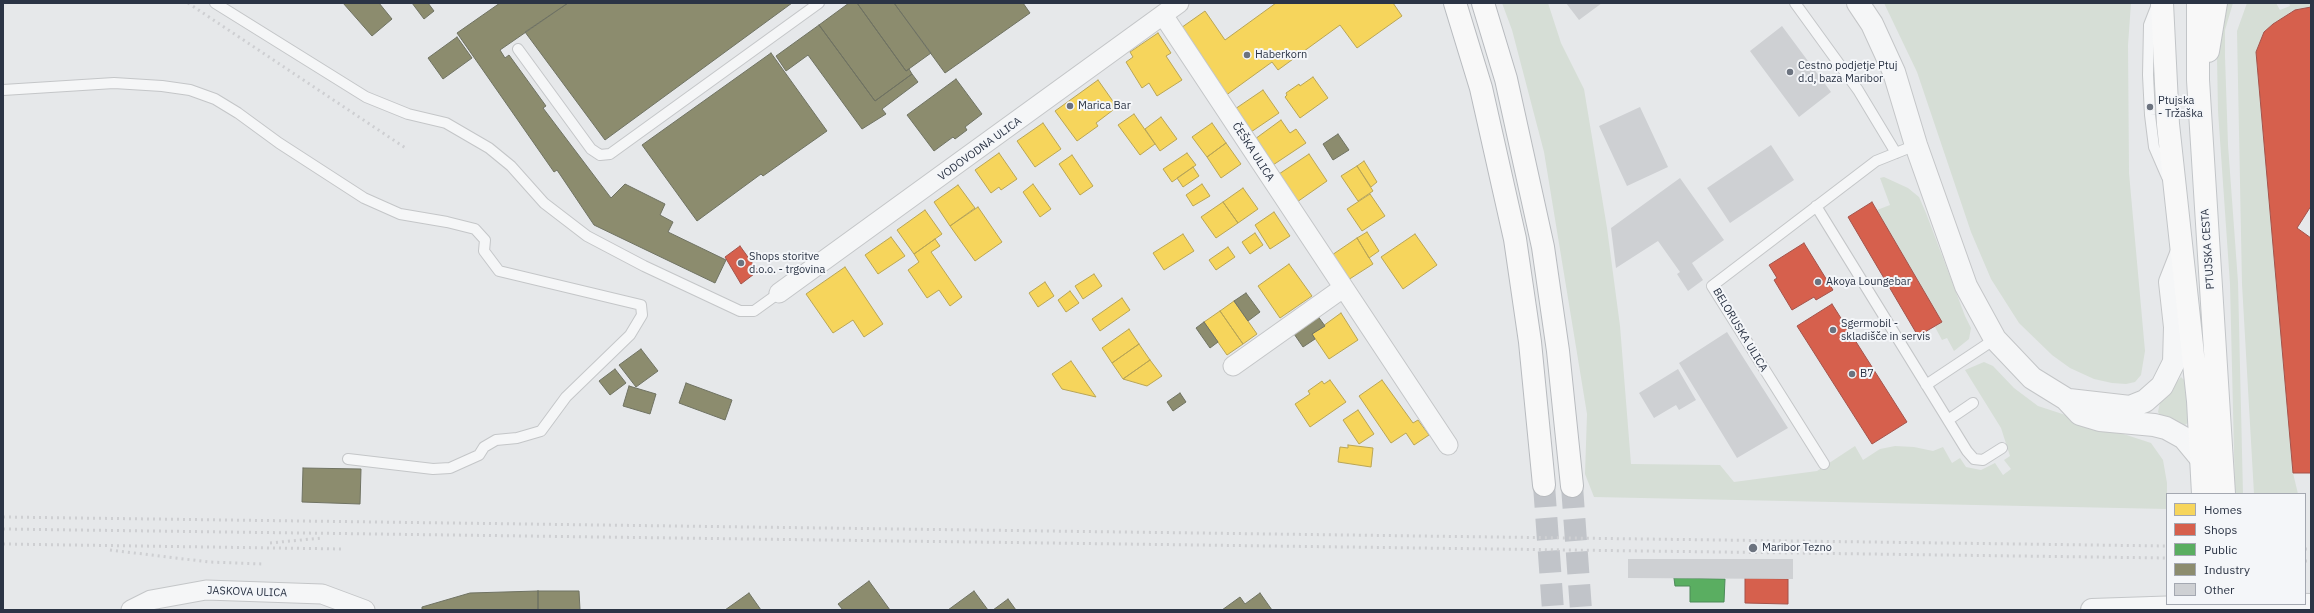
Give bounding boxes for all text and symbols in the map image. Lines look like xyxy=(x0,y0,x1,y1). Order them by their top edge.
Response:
place label: Haberkorn xyxy=(1255,48,1307,62)
marker: Haberkorn xyxy=(1242,50,1252,60)
place label: Cestno podjetje Ptuj d.d, baza Maribor xyxy=(1798,59,1897,85)
marker: Cestno podjetje Ptuj d.d, baza Maribor xyxy=(1785,67,1795,77)
place label: Ptujska - Tržaška xyxy=(2158,94,2203,120)
place label: Marica Bar xyxy=(1078,99,1131,113)
marker: Marica Bar xyxy=(1065,101,1075,111)
marker: Ptujska - Tržaška xyxy=(2145,102,2155,112)
street label: VODOVODNA ULICA xyxy=(936,114,1024,184)
street label: ČEŠKA ULICA xyxy=(1229,120,1277,184)
street label: PTUJSKA CESTA xyxy=(2199,208,2217,290)
place label: Shops storitve d.o.o. - trgovina xyxy=(749,250,825,276)
marker: Shops storitve d.o.o. - trgovina xyxy=(736,258,746,268)
place label: Akoya Loungebar xyxy=(1826,275,1911,289)
marker: Akoya Loungebar xyxy=(1813,277,1823,287)
street label: BELORUSKA ULICA xyxy=(1710,286,1770,374)
place label: Sgermobil - skladišče in servis xyxy=(1841,317,1930,343)
marker: Sgermobil - skladišče in servis xyxy=(1828,325,1838,335)
place label: B7 xyxy=(1860,367,1874,381)
marker: B7 xyxy=(1847,369,1857,379)
legend xyxy=(2166,493,2306,605)
text: Homes xyxy=(2204,502,2242,517)
text: Shops xyxy=(2204,522,2237,537)
place label: Maribor Tezno xyxy=(1762,541,1832,555)
marker: Maribor Tezno xyxy=(1747,542,1759,554)
text: Public xyxy=(2204,542,2237,557)
text: Industry xyxy=(2204,562,2250,577)
text: Other xyxy=(2204,582,2235,597)
street label: JASKOVA ULICA xyxy=(207,584,287,600)

